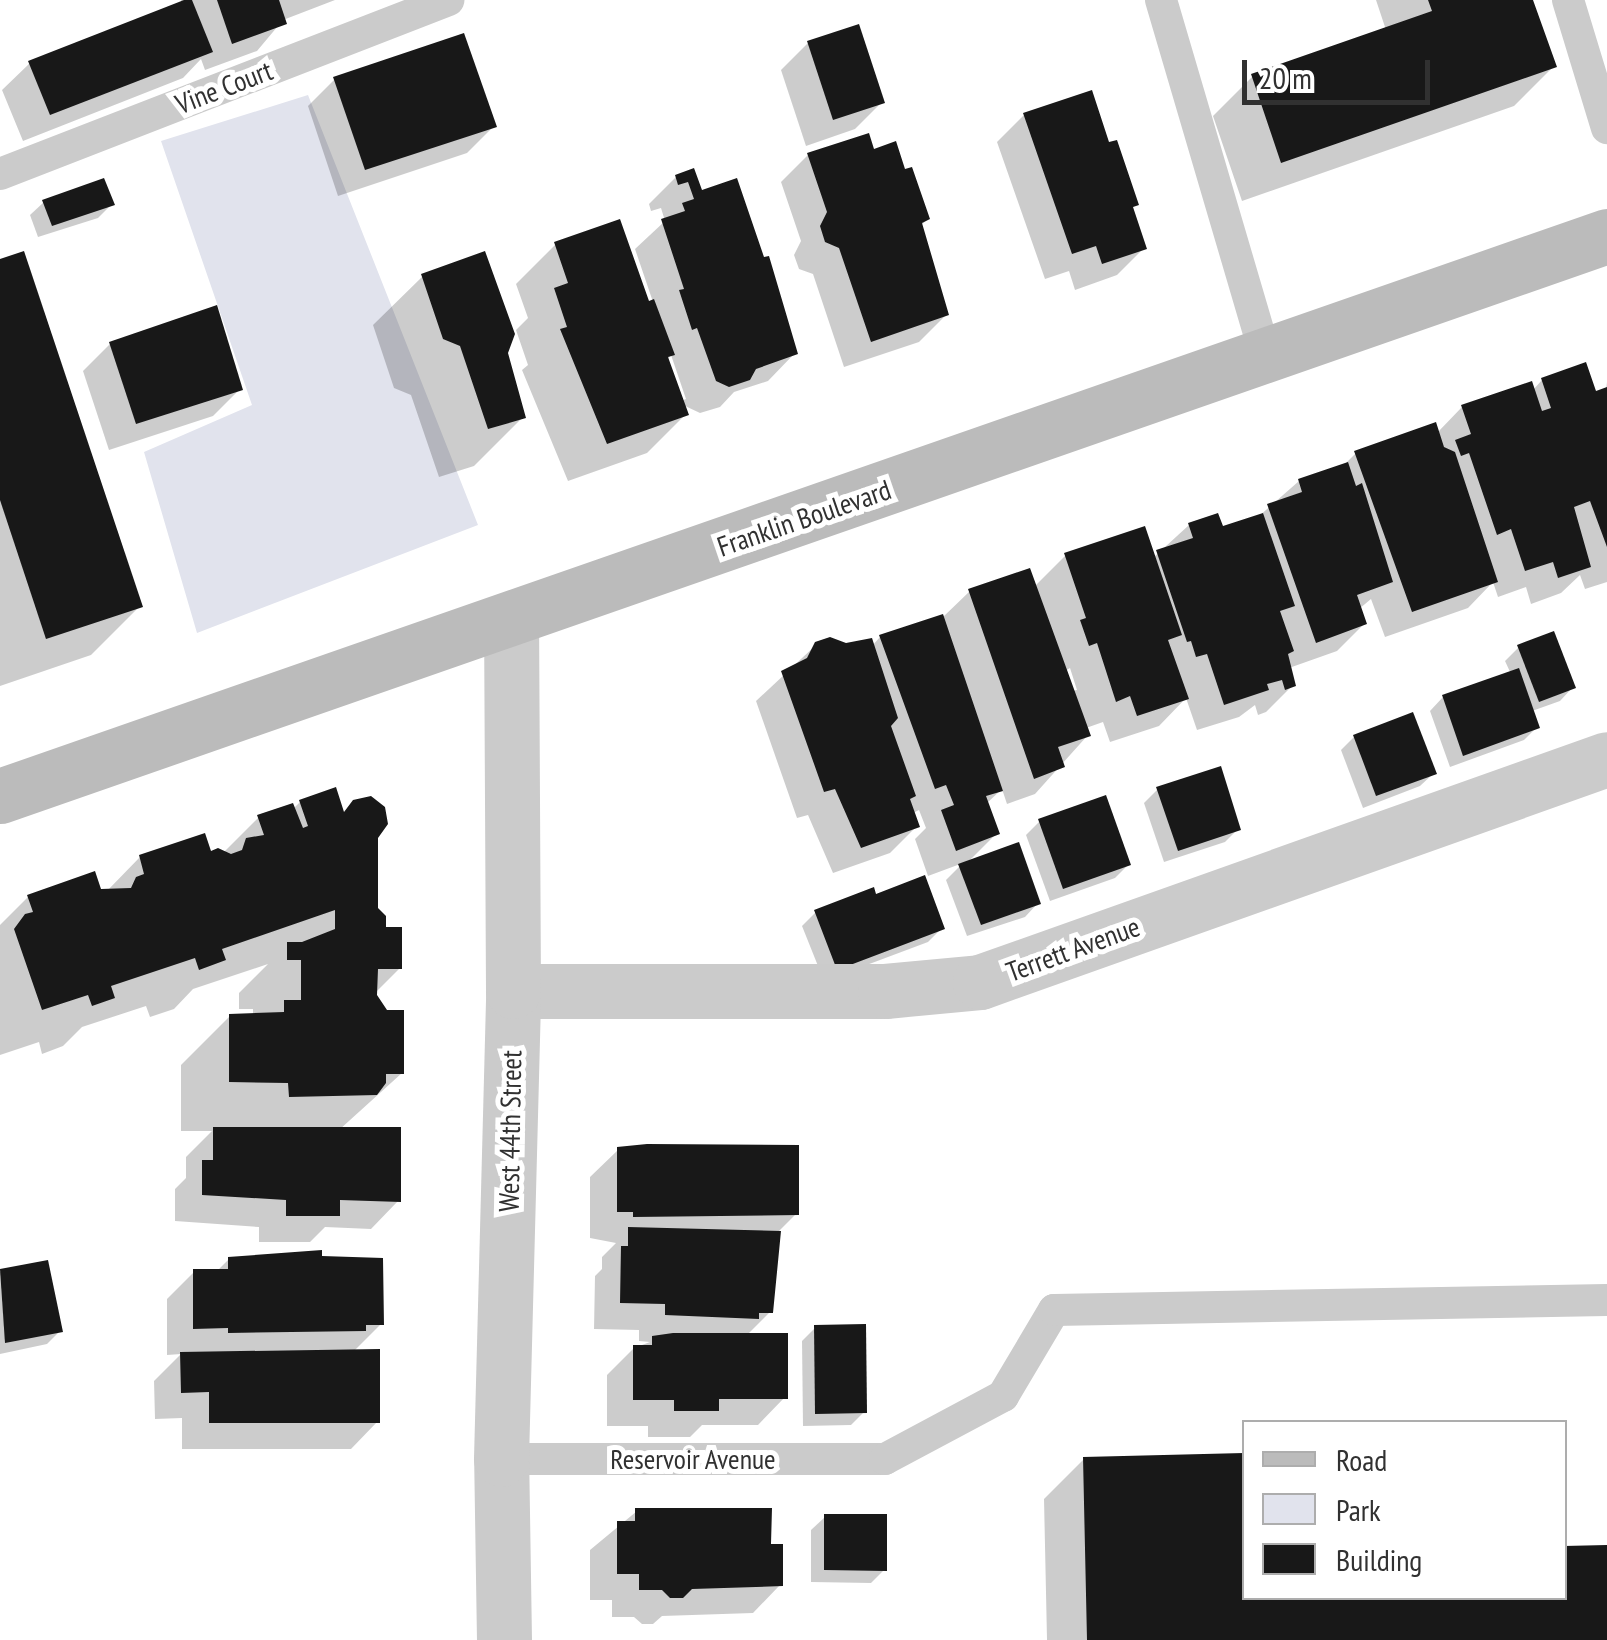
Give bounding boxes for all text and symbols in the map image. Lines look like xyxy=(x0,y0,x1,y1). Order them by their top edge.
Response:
scale bar xyxy=(1247,40,1434,102)
street label: Vine Court xyxy=(171,53,277,121)
text: 20 m xyxy=(1259,58,1312,97)
street label: Franklin Boulevard xyxy=(713,473,895,563)
street label: Terrett Avenue xyxy=(1001,909,1145,989)
street label: West 44th Street xyxy=(492,1050,528,1212)
legend xyxy=(1242,1420,1567,1600)
text: Road xyxy=(1336,1440,1387,1479)
street label: Reservoir Avenue xyxy=(610,1442,776,1476)
text: Park xyxy=(1336,1490,1381,1529)
text: Building xyxy=(1336,1540,1422,1579)

